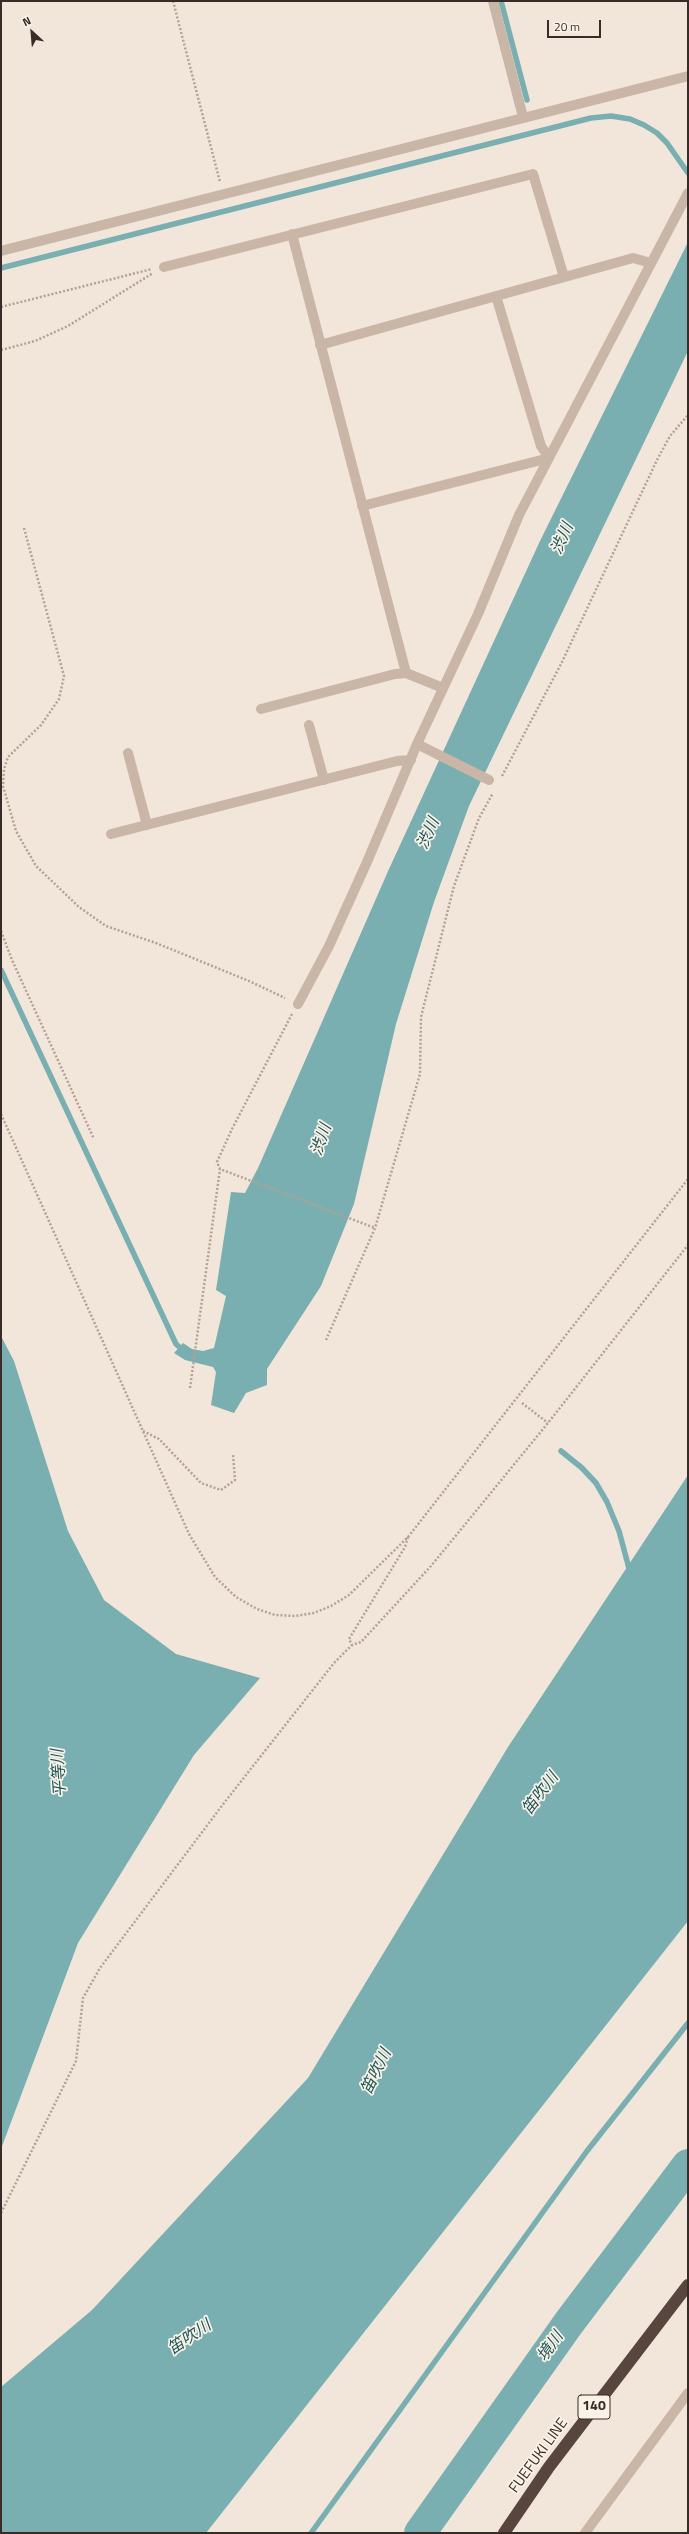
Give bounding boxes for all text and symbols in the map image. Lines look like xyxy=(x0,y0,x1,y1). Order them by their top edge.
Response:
north arrow xyxy=(12,12,52,52)
text: N xyxy=(20,12,34,30)
scale bar xyxy=(549,12,603,38)
text: 20 m xyxy=(554,17,580,36)
water label: 渋川 xyxy=(548,520,578,558)
water label: 渋川 xyxy=(414,815,444,853)
water label: 渋川 xyxy=(308,1122,336,1158)
water label: 平等川 xyxy=(49,1748,71,1798)
water label: 笛吹川 xyxy=(519,1769,563,1819)
water label: 笛吹川 xyxy=(358,2046,396,2098)
water label: 笛吹川 xyxy=(165,2317,215,2359)
water label: 境川 xyxy=(534,2328,568,2366)
road number: 140 xyxy=(578,2395,610,2419)
street label: FUEFUKI LINE xyxy=(506,2415,572,2497)

